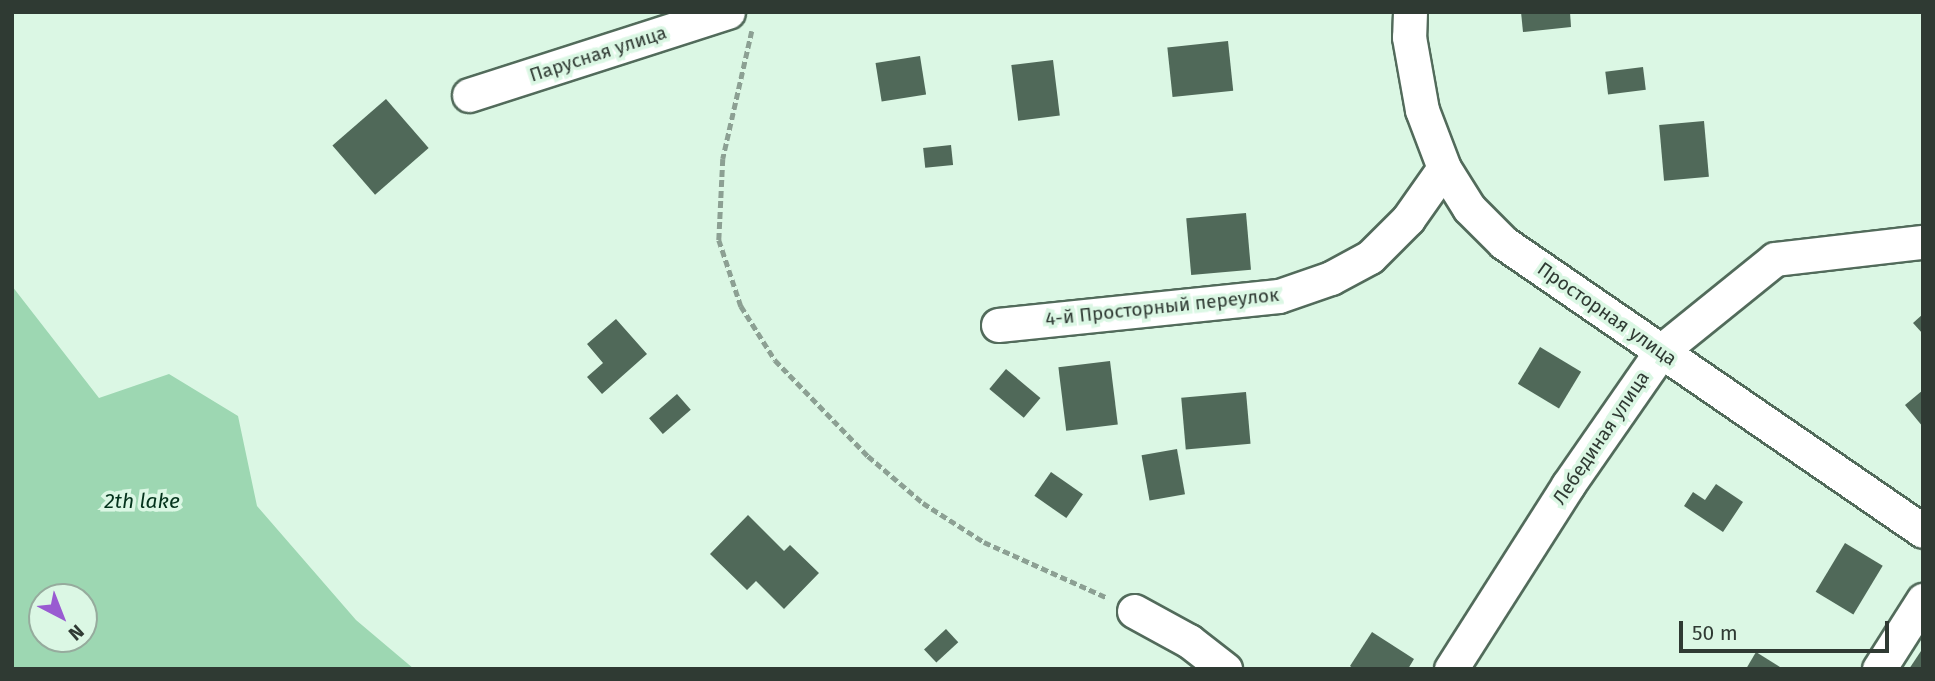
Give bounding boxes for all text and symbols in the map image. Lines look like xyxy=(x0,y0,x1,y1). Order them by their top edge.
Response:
street label: Парусная улица xyxy=(527,21,669,87)
street label: Просторная улица xyxy=(1533,257,1681,371)
street label: 4-й Просторный переулок xyxy=(1044,283,1280,331)
street label: Лебединая улица xyxy=(1548,367,1654,509)
water label: 2th lake xyxy=(104,488,180,514)
north arrow xyxy=(28,583,98,653)
scale bar xyxy=(1683,608,1893,652)
text: N xyxy=(64,620,88,645)
text: 50 m xyxy=(1692,620,1738,646)

